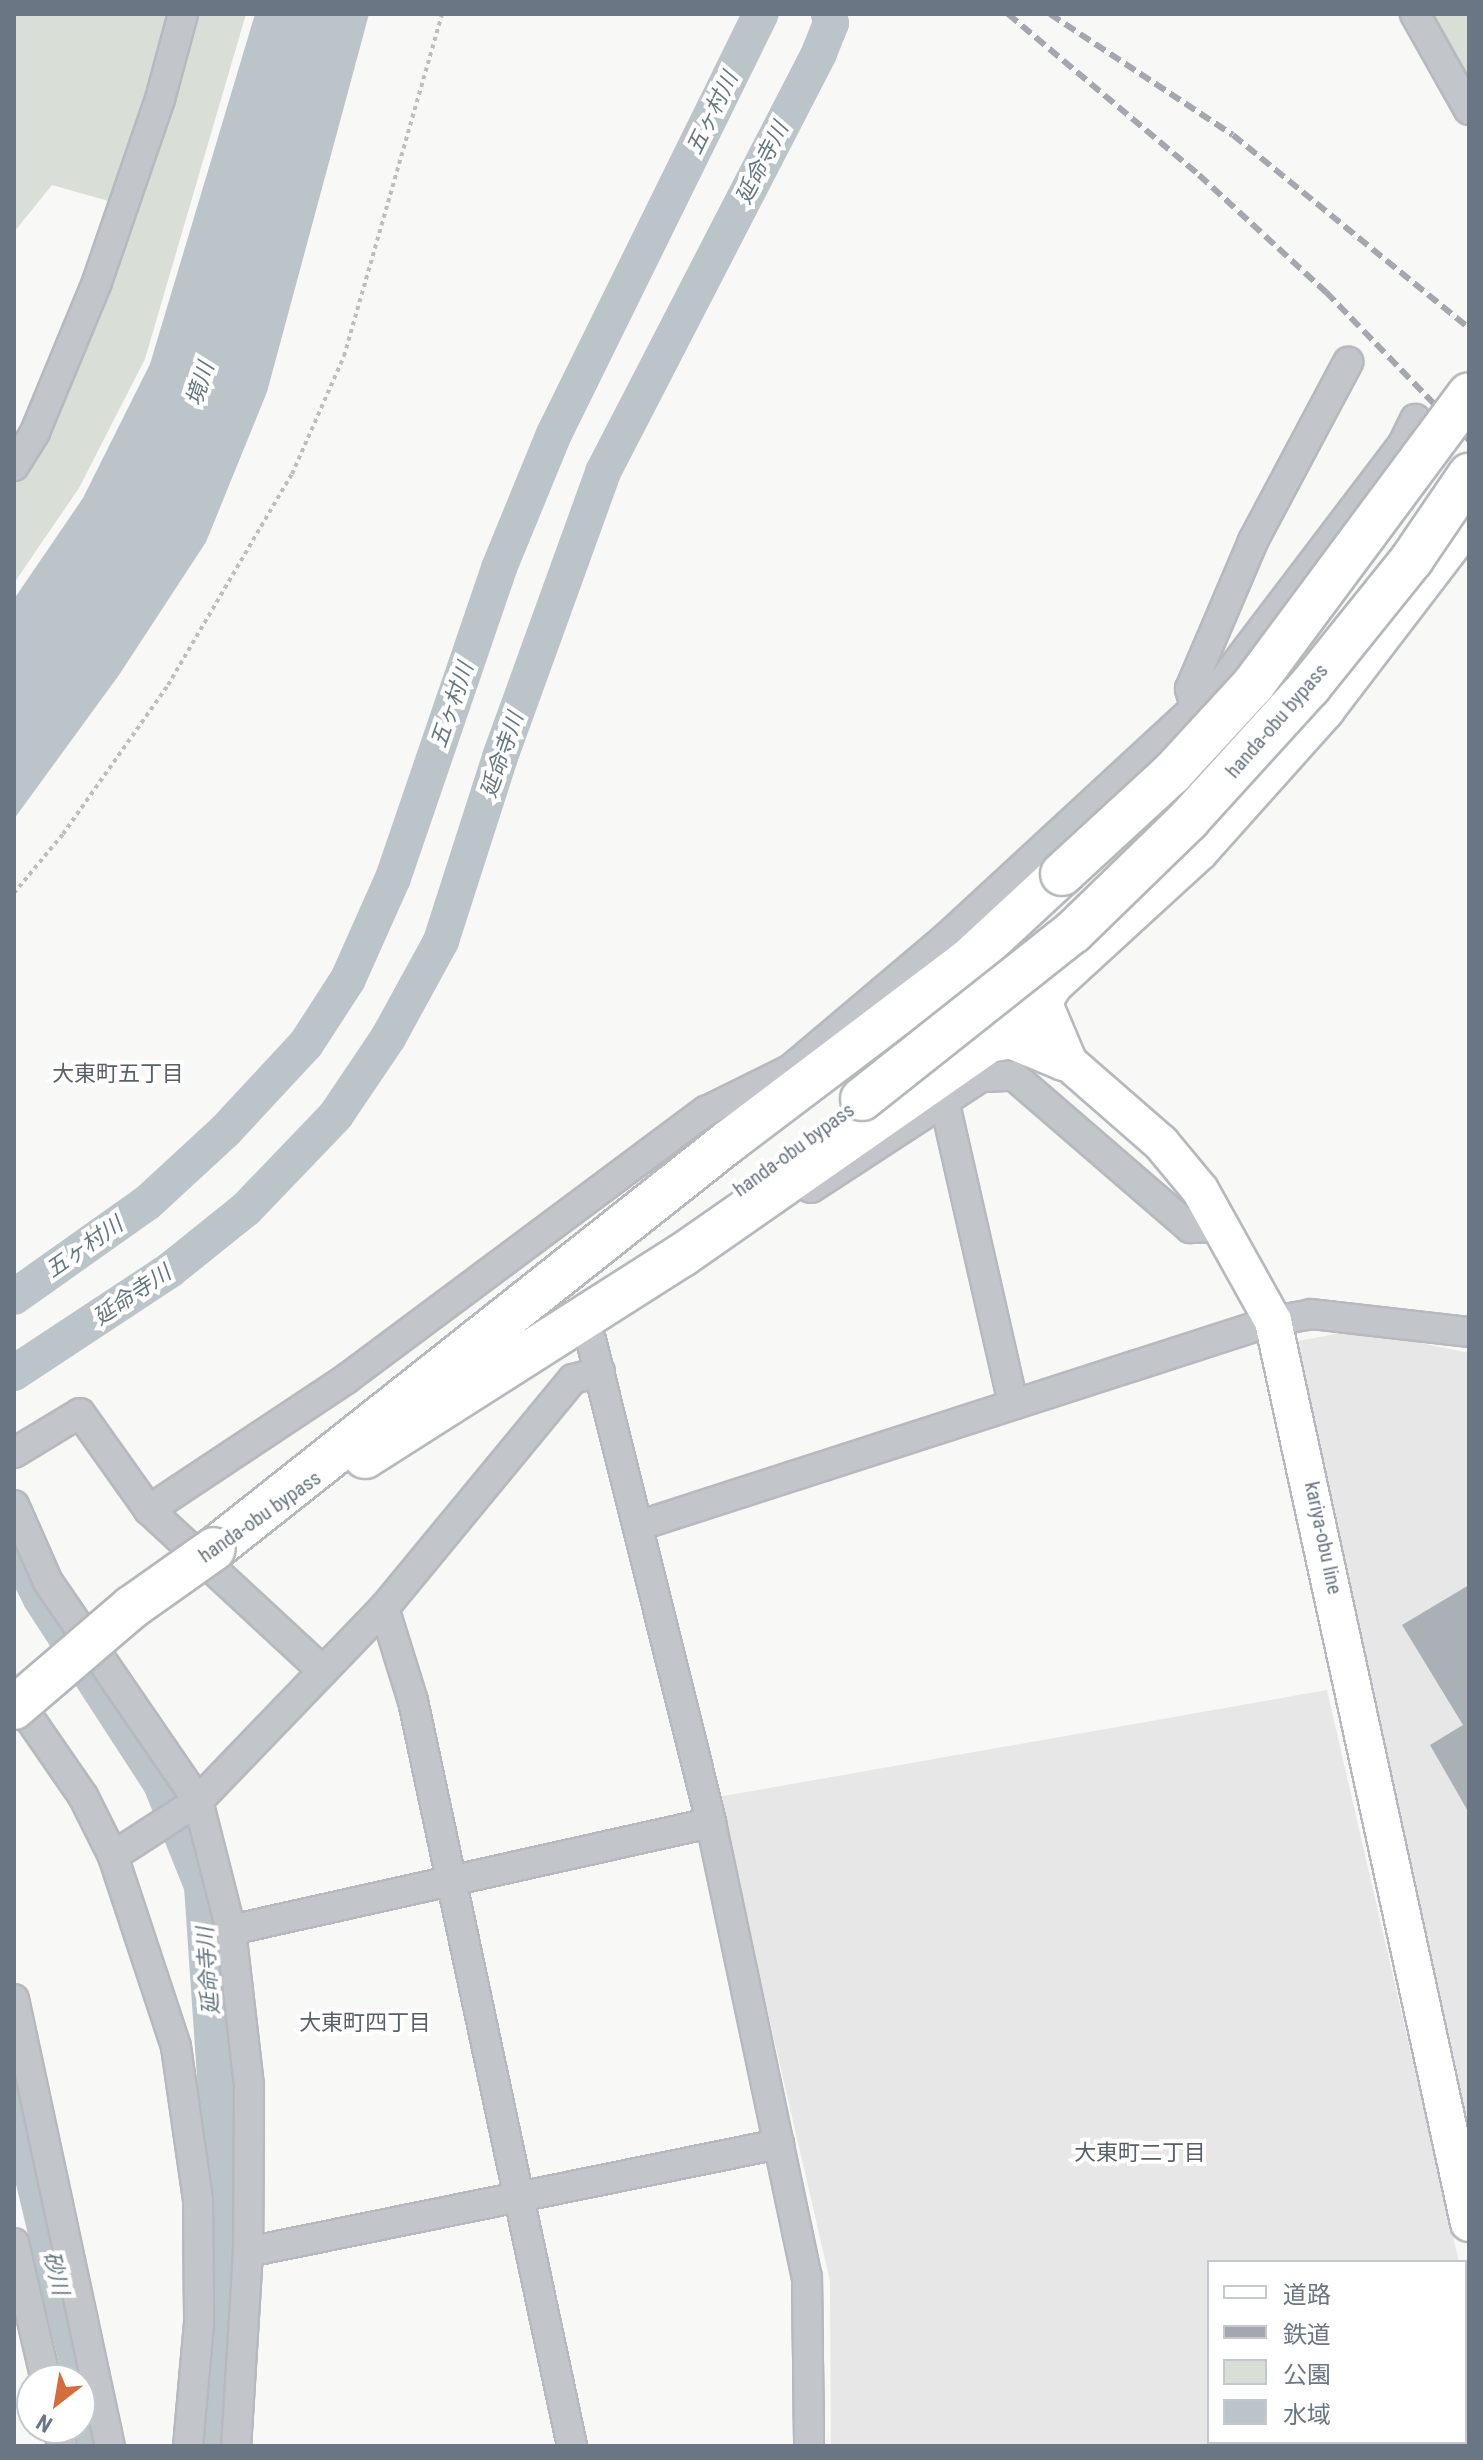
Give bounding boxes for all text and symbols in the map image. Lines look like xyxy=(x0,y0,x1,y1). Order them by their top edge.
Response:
water label: 五ヶ村川 xyxy=(681,68,743,158)
water label: 延命寺川 xyxy=(730,118,794,208)
water label: 境川 xyxy=(181,359,219,409)
water label: 五ヶ村川 xyxy=(425,659,479,751)
street label: handa-obu bypass xyxy=(1221,659,1333,783)
water label: 延命寺川 xyxy=(475,709,529,801)
district label: 大東町五丁目 xyxy=(52,1061,184,1087)
street label: handa-obu bypass xyxy=(729,1098,859,1202)
water label: 五ヶ村川 xyxy=(40,1211,128,1283)
water label: 延命寺川 xyxy=(88,1259,176,1331)
street label: handa-obu bypass xyxy=(194,1466,326,1568)
street label: kariya-obu line xyxy=(1299,1480,1347,1596)
water label: 延命寺川 xyxy=(192,1926,224,2016)
district label: 大東町四丁目 xyxy=(299,2010,431,2036)
district label: 大東町二丁目 xyxy=(1074,2140,1206,2166)
water label: 砂川 xyxy=(38,2248,74,2298)
legend xyxy=(1207,2260,1467,2444)
text: 道路 xyxy=(1283,2281,1331,2309)
text: 鉄道 xyxy=(1283,2321,1331,2349)
text: 公園 xyxy=(1283,2361,1331,2389)
north arrow xyxy=(16,2364,96,2444)
text: 水域 xyxy=(1283,2401,1331,2429)
text: N xyxy=(32,2409,57,2437)

